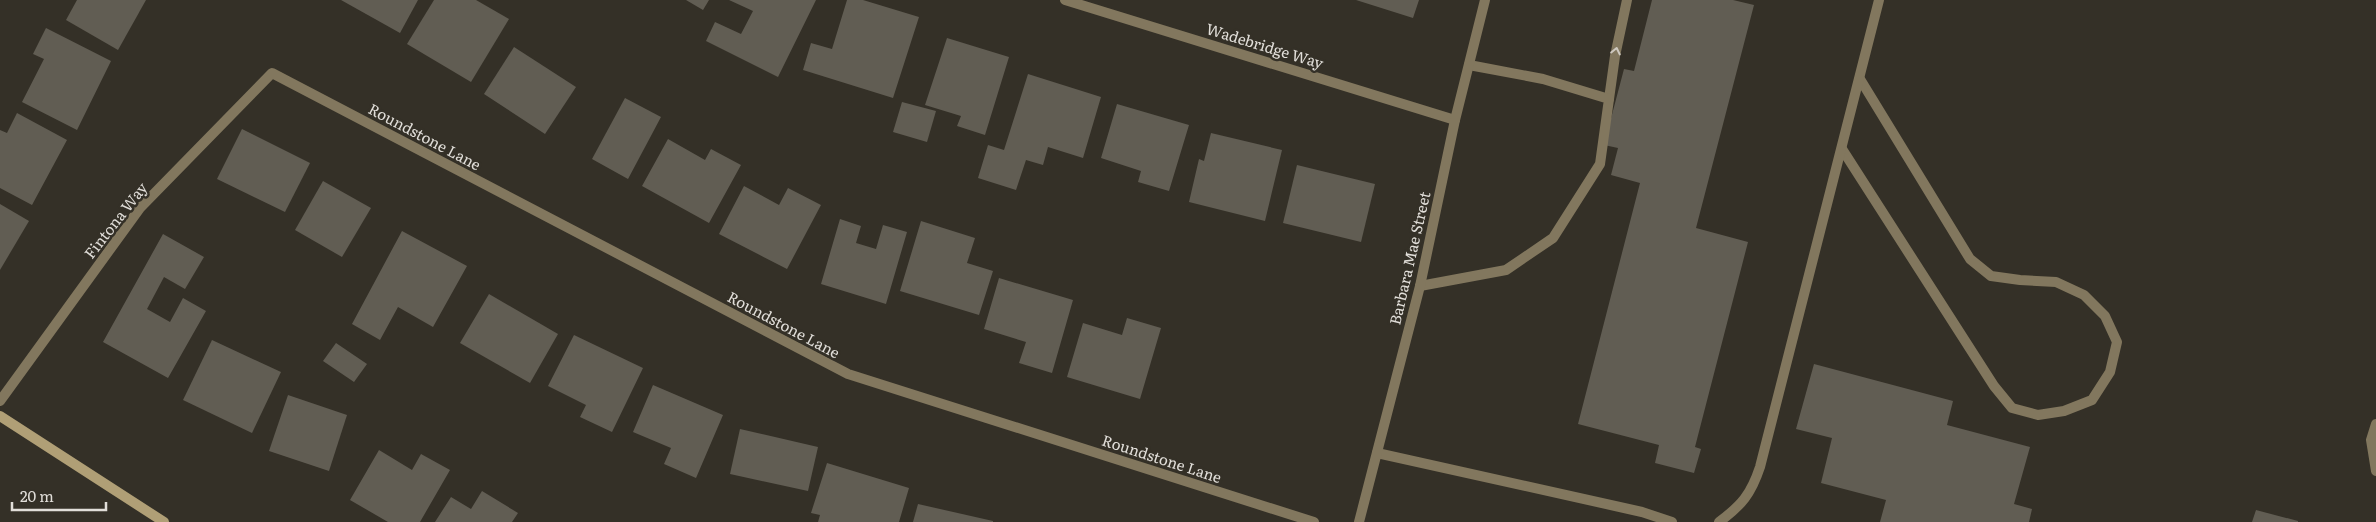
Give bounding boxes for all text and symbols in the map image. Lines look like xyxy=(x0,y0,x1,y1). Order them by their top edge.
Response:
street label: Wadebridge Way xyxy=(1203,16,1327,74)
one-way arrow xyxy=(1610,46,1621,55)
street label: Roundstone Lane xyxy=(365,97,486,176)
street label: Fintona Way xyxy=(78,177,152,263)
street label: Barbara Mae Street xyxy=(1382,189,1436,327)
street label: Roundstone Lane xyxy=(724,285,845,364)
street label: Roundstone Lane xyxy=(1099,428,1225,488)
scale bar xyxy=(12,480,106,512)
text: 20 m xyxy=(20,484,54,507)

